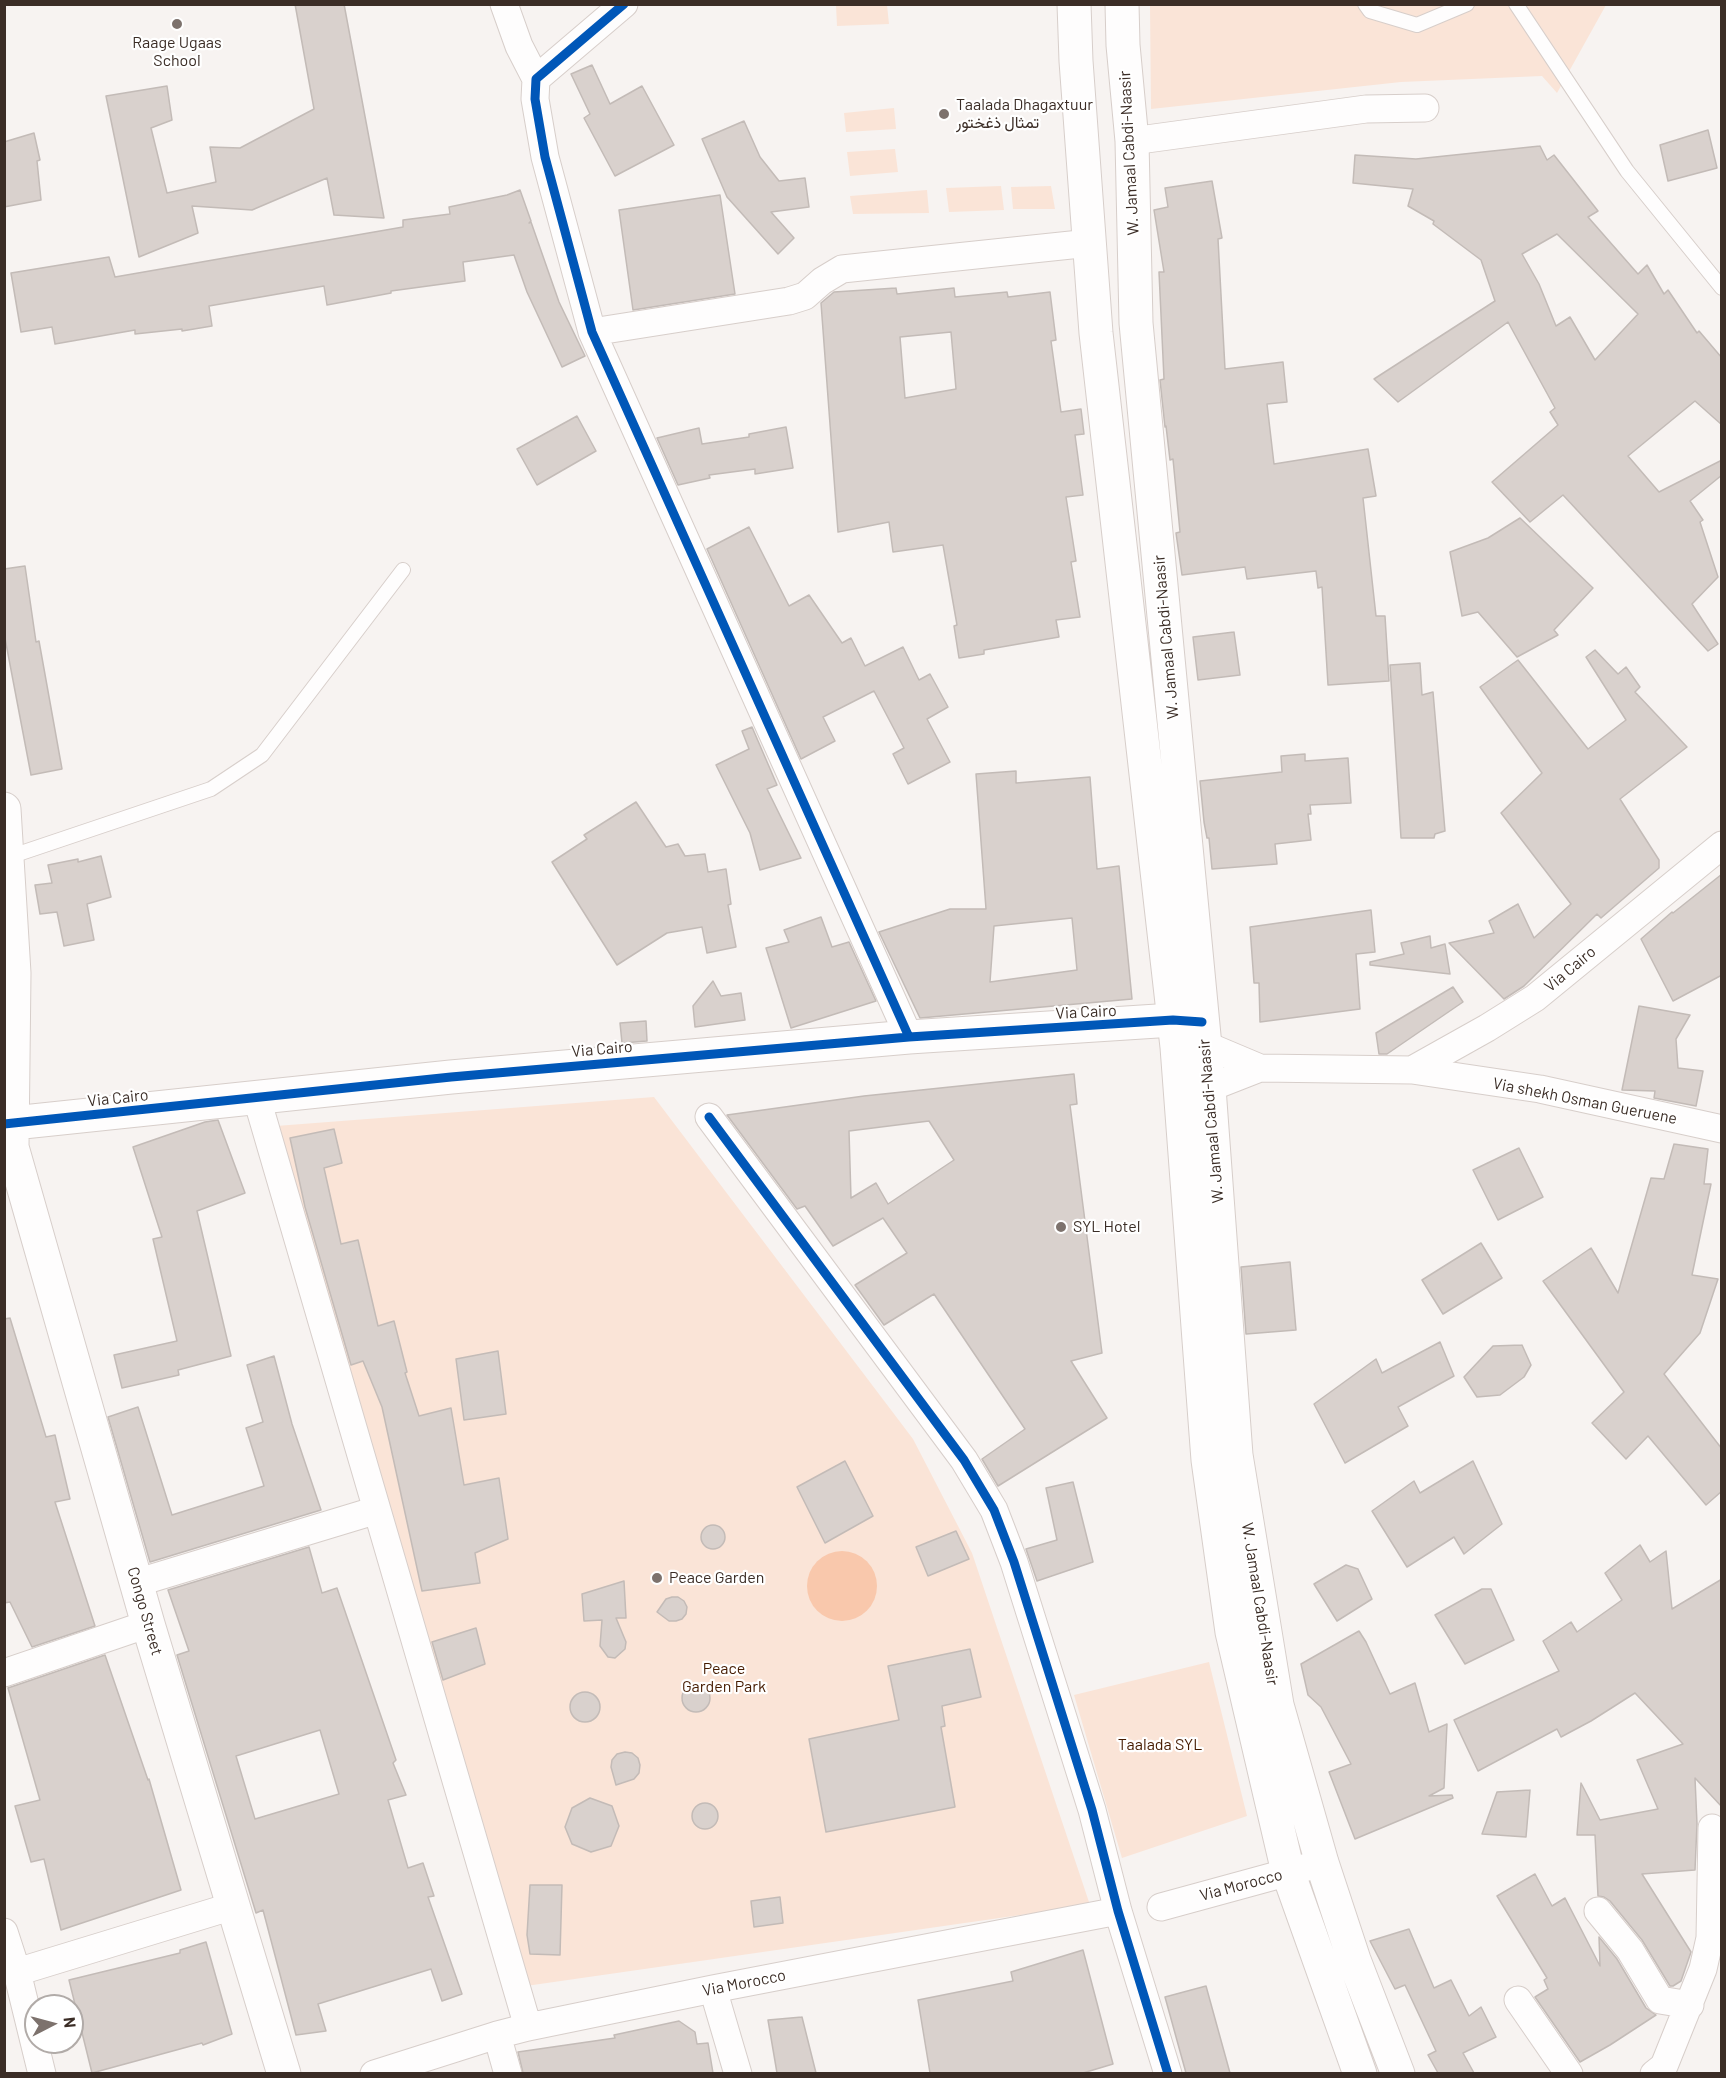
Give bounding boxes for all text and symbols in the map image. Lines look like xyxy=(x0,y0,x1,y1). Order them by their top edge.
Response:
marker: Raage Ugaas School xyxy=(170,17,184,31)
place label: Raage Ugaas School xyxy=(132,33,222,71)
street label: W. Jamaal Cabdi-Naasir xyxy=(1115,70,1143,236)
place label: Taalada Dhagaxtuur تمثال ذغختور xyxy=(956,95,1093,133)
marker: Taalada Dhagaxtuur تمثال ذغختور xyxy=(937,107,951,121)
street label: W. Jamaal Cabdi-Naasir xyxy=(1149,554,1183,720)
street label: Via Cairo xyxy=(1540,942,1600,996)
street label: Via Cairo xyxy=(1055,1001,1117,1023)
street label: Via Cairo xyxy=(571,1037,633,1061)
street label: W. Jamaal Cabdi-Naasir xyxy=(1194,1038,1228,1204)
street label: Via shekh Osman Gueruene xyxy=(1491,1074,1679,1128)
street label: Via Cairo xyxy=(87,1085,149,1111)
place label: SYL Hotel xyxy=(1073,1217,1140,1237)
marker: SYL Hotel xyxy=(1054,1220,1068,1234)
street label: W. Jamaal Cabdi-Naasir xyxy=(1238,1521,1282,1687)
street label: Congo Street xyxy=(123,1565,167,1657)
place label: Peace Garden xyxy=(669,1568,764,1588)
marker: Peace Garden xyxy=(650,1571,664,1585)
park label: Peace Garden Park xyxy=(682,1659,766,1697)
park label: Taalada SYL xyxy=(1118,1735,1202,1755)
street label: Via Morocco xyxy=(1198,1865,1284,1905)
street label: Via Morocco xyxy=(701,1965,787,2001)
north arrow xyxy=(24,1994,84,2054)
text: N xyxy=(60,2016,80,2029)

